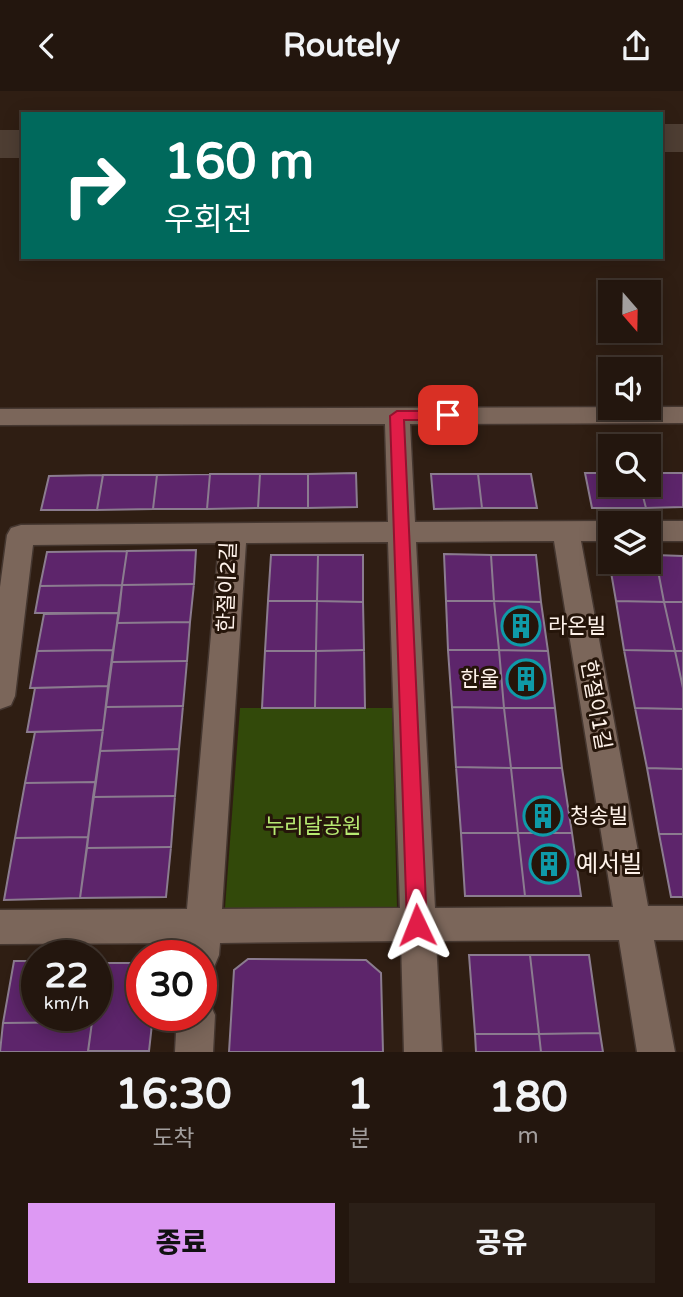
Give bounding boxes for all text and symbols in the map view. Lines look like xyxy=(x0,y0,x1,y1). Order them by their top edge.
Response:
icon: back xyxy=(28,27,66,65)
text: Routely xyxy=(283,27,400,65)
icon: share xyxy=(617,27,655,65)
text: 160 m xyxy=(164,133,314,192)
icon: right xyxy=(49,140,140,231)
text: 우회전 xyxy=(164,201,252,239)
north arrow xyxy=(598,280,662,343)
map controls xyxy=(598,280,661,574)
button: sound xyxy=(598,357,661,420)
pin xyxy=(418,385,478,445)
icon: arrive xyxy=(429,396,467,434)
button: search xyxy=(598,434,661,497)
button: layers xyxy=(598,511,661,574)
street label: 한절이2길 xyxy=(213,541,242,633)
building icon: 라온빌 xyxy=(500,605,542,647)
place label: 라온빌 xyxy=(548,614,606,639)
building icon: 한울 xyxy=(505,658,547,700)
street label: 한절이1길 xyxy=(575,658,616,752)
place label: 한울 xyxy=(460,667,499,692)
building icon: 청송빌 xyxy=(522,795,564,837)
place label: 청송빌 xyxy=(570,804,628,829)
park label: 누리달공원 xyxy=(265,814,361,839)
building icon: 예서빌 xyxy=(528,843,570,885)
place label: 예서빌 xyxy=(576,850,642,879)
position arrow xyxy=(380,888,454,962)
speed limit sign: 30 xyxy=(126,940,217,1031)
text: 22 xyxy=(45,955,88,997)
text: km/h xyxy=(44,992,89,1014)
text: 16:30 xyxy=(115,1069,232,1120)
text: 1 xyxy=(347,1069,373,1120)
text: 180 xyxy=(489,1072,568,1123)
text: m xyxy=(518,1122,539,1150)
text: 도착 xyxy=(152,1125,195,1153)
text: 분 xyxy=(350,1125,371,1153)
button: 종료 xyxy=(28,1203,335,1283)
button: 공유 xyxy=(349,1203,655,1283)

